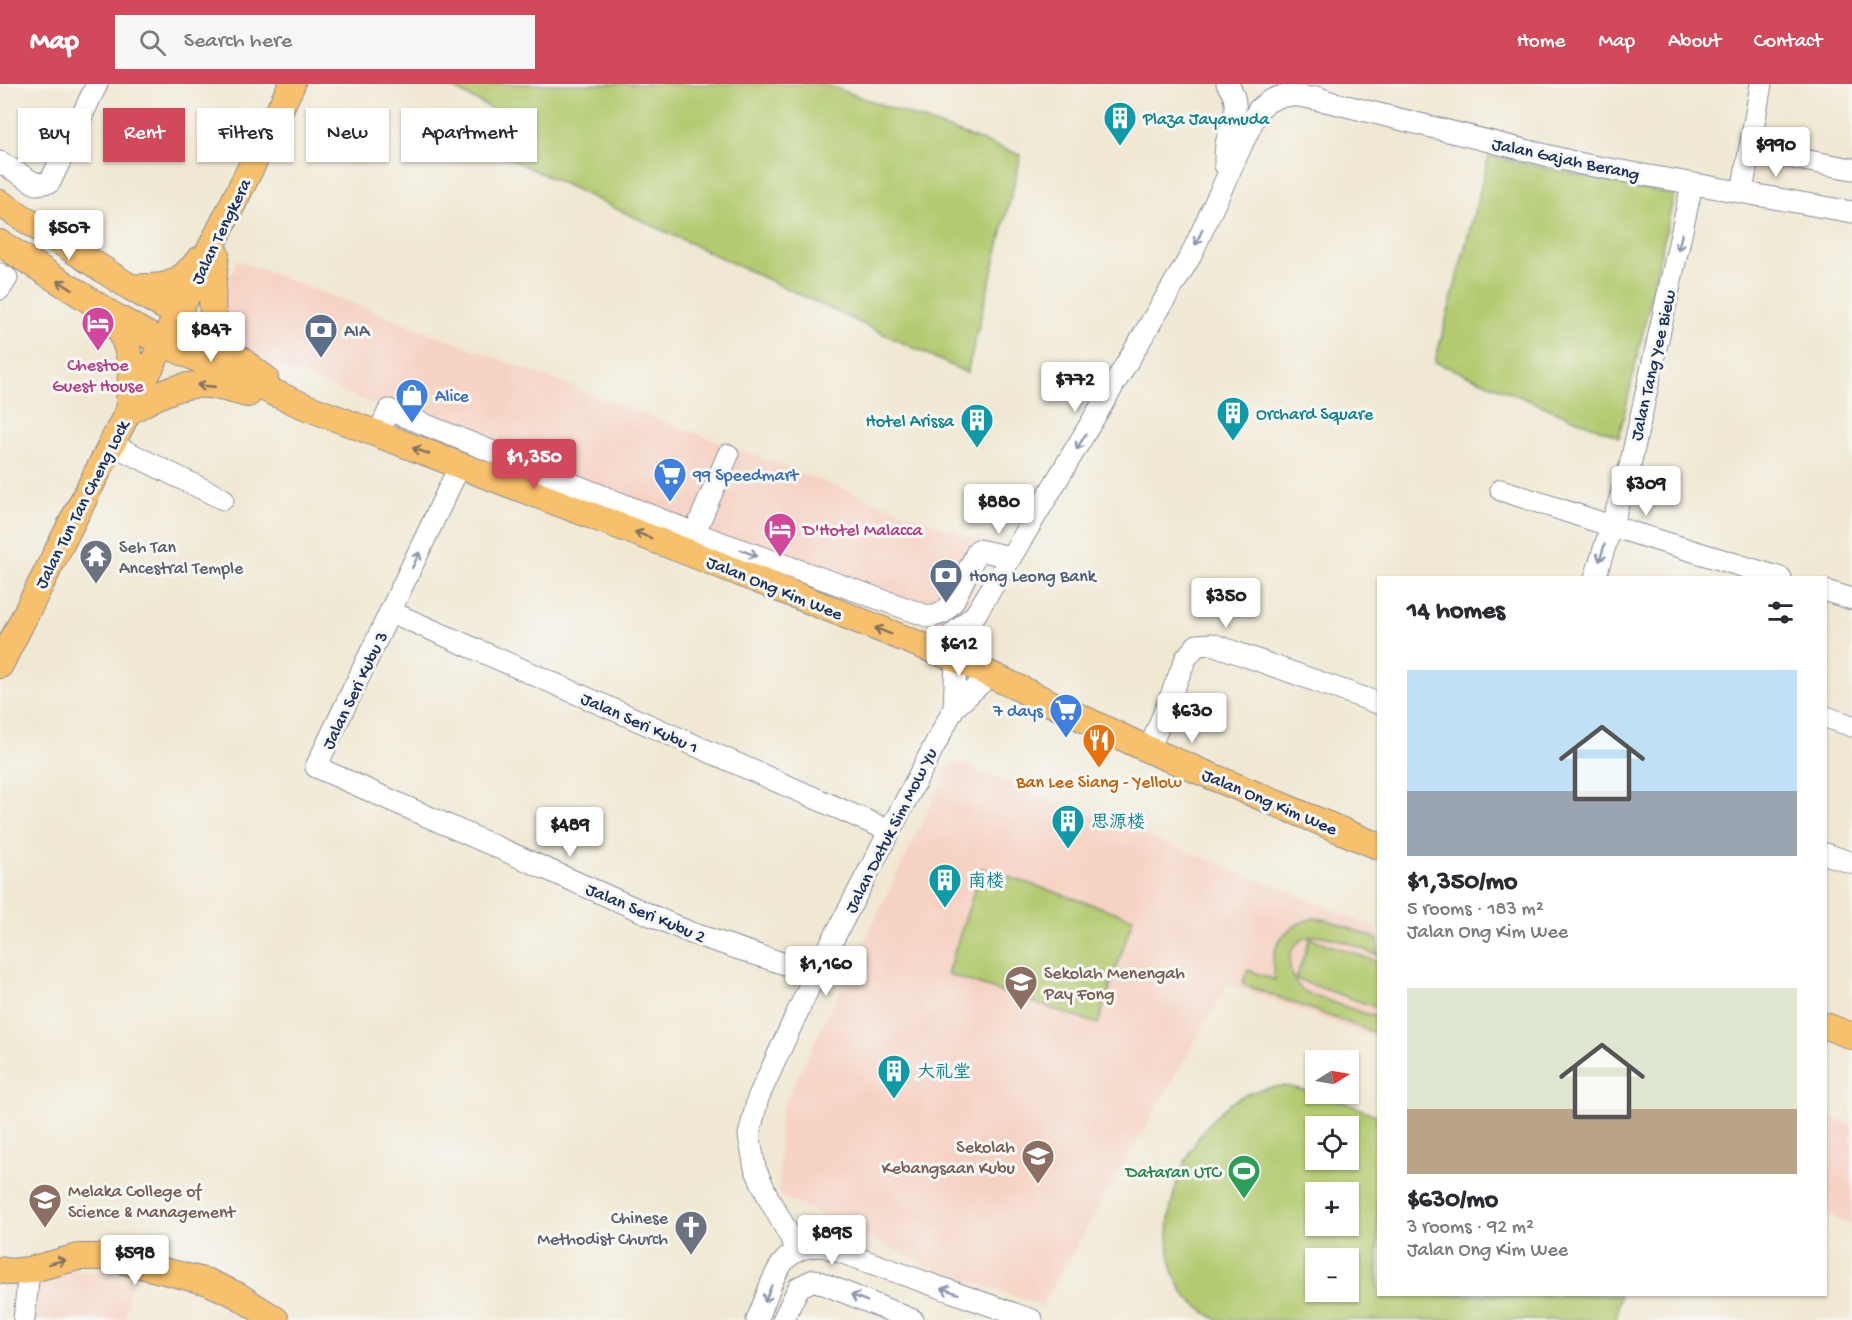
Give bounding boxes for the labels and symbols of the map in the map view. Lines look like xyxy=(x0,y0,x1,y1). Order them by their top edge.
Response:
building icon: Plaza Jayamuda xyxy=(1102,100,1138,147)
place label: Plaza Jayamuda xyxy=(1142,110,1270,131)
pin: $990 xyxy=(1740,127,1812,178)
street label: Jalan Gajah Berang xyxy=(1490,135,1641,186)
street label: Jalan Tengkera xyxy=(188,175,257,288)
pin: $507 xyxy=(33,210,105,261)
one-way arrow xyxy=(1193,227,1204,245)
one-way arrow xyxy=(1673,232,1685,251)
one-way arrow xyxy=(57,278,74,290)
street label: Jalan Tang Yee Biew xyxy=(1627,288,1682,443)
hotel icon: Chestoe Guest House xyxy=(80,305,116,352)
pin: $847 xyxy=(175,312,247,363)
bank icon: AIA xyxy=(303,312,339,359)
place label: AIA xyxy=(344,322,371,343)
place label: Chestoe Guest House xyxy=(52,356,144,398)
pin: $772 xyxy=(1039,362,1111,413)
shop icon: Alice xyxy=(394,377,430,424)
one-way arrow xyxy=(197,380,216,391)
place label: Alice xyxy=(435,387,470,408)
building icon: Orchard Square xyxy=(1215,395,1251,442)
building icon: Hotel Arissa xyxy=(959,402,995,449)
place label: Orchard Square xyxy=(1256,405,1374,426)
place label: Hotel Arissa xyxy=(865,412,955,433)
street label: Jalan Tun Tan Cheng Lock xyxy=(32,416,136,593)
one-way arrow xyxy=(1074,433,1086,450)
pin: $1,350 xyxy=(485,439,583,490)
one-way arrow xyxy=(413,444,431,455)
supermarket icon: 99 Speedmart xyxy=(652,456,688,503)
place label: 99 Speedmart xyxy=(692,466,800,487)
pin: $309 xyxy=(1610,466,1682,517)
pin: $880 xyxy=(963,484,1035,535)
hotel icon: D'Hotel Malacca xyxy=(762,511,798,558)
place label: D'Hotel Malacca xyxy=(802,521,923,542)
one-way arrow xyxy=(634,529,653,540)
temple icon: Seh Tan Ancestral Temple xyxy=(78,538,114,585)
place label: Seh Tan Ancestral Temple xyxy=(119,538,244,580)
one-way arrow xyxy=(1596,543,1607,562)
one-way arrow xyxy=(739,549,758,560)
one-way arrow xyxy=(411,551,422,569)
street label: Jalan Ong Kim Wee xyxy=(703,552,846,626)
bank icon: Hong Leong Bank xyxy=(928,557,964,604)
place label: Hong Leong Bank xyxy=(969,567,1098,588)
pin: $350 xyxy=(1190,578,1262,629)
one-way arrow xyxy=(874,625,892,636)
pin: $612 xyxy=(923,626,995,677)
street label: Jalan Seri Kubu 3 xyxy=(319,629,394,753)
street label: Jalan Seri Kubu 1 xyxy=(577,689,701,760)
supermarket icon: 7 days xyxy=(1048,692,1084,739)
pin: $630 xyxy=(1156,693,1228,744)
place label: 7 days xyxy=(992,702,1044,723)
restaurant icon: Ban Lee Siang - Yellow xyxy=(1081,722,1117,769)
street label: Jalan Datuk Sim Mow Yu xyxy=(842,745,943,917)
street label: Jalan Ong Kim Wee xyxy=(1198,765,1340,842)
place label: Ban Lee Siang - Yellow xyxy=(1015,773,1182,794)
building icon: 思源楼 xyxy=(1050,803,1086,850)
pin: $489 xyxy=(534,807,606,858)
place label: 思源楼 xyxy=(1091,812,1145,834)
building icon: 南楼 xyxy=(927,862,963,909)
place label: 南楼 xyxy=(968,871,1004,893)
street label: Jalan Seri Kubu 2 xyxy=(582,880,708,949)
pin: $1,160 xyxy=(777,946,875,997)
school or university icon: Sekolah Menengah Pay Fong xyxy=(1003,964,1039,1011)
place label: Sekolah Menengah Pay Fong xyxy=(1043,964,1185,1006)
north arrow xyxy=(1305,1050,1359,1104)
building icon: 大礼堂 xyxy=(876,1053,912,1100)
place label: 大礼堂 xyxy=(917,1062,971,1084)
place label: Sekolah Kebangsaan Kubu xyxy=(882,1138,1016,1180)
school or university icon: Sekolah Kebangsaan Kubu xyxy=(1020,1138,1056,1185)
sports icon: Dataran UTC xyxy=(1226,1153,1262,1200)
place label: Dataran UTC xyxy=(1125,1163,1222,1184)
school or university icon: Melaka College of Science & Management xyxy=(27,1182,63,1229)
place label: Melaka College of Science & Management xyxy=(68,1182,237,1224)
place label: Chinese Methodist Church xyxy=(537,1209,669,1251)
church icon: Chinese Methodist Church xyxy=(673,1209,709,1256)
pin: $895 xyxy=(796,1215,868,1266)
pin: $598 xyxy=(99,1235,171,1286)
one-way arrow xyxy=(47,1256,66,1268)
one-way arrow xyxy=(762,1284,773,1303)
one-way arrow xyxy=(941,1285,960,1296)
one-way arrow xyxy=(850,1292,868,1303)

